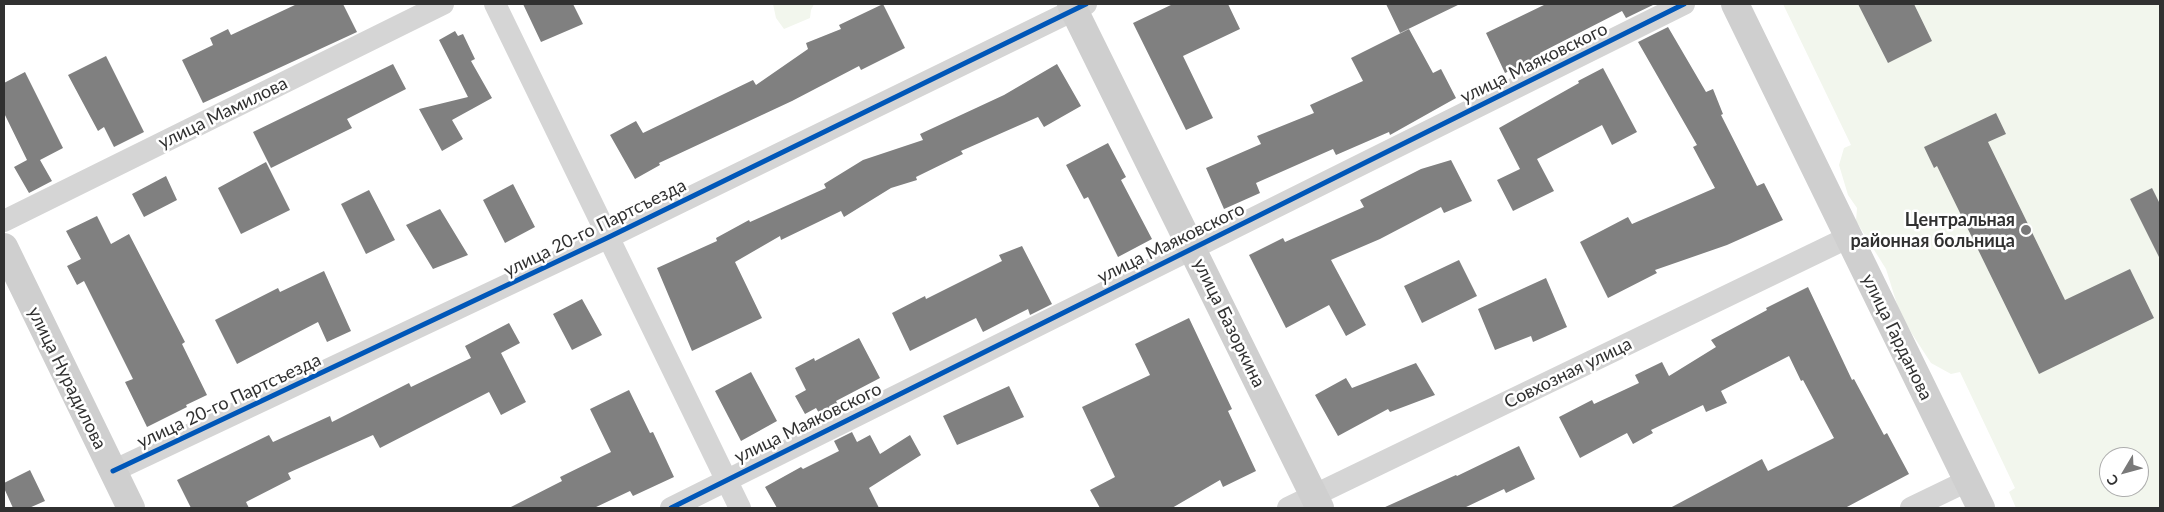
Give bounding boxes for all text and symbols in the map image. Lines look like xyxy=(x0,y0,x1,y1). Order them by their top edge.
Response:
street label: улица Маяковского xyxy=(1457,18,1611,108)
street label: улица Мамилова xyxy=(155,72,291,154)
street label: улица 20-го Партсъезда xyxy=(500,174,690,282)
street label: улица Маяковского xyxy=(1094,198,1248,288)
place label: Центральная районная больница xyxy=(1850,209,2015,252)
marker: Центральная районная больница xyxy=(2019,223,2033,237)
street label: улица Базоркина xyxy=(1188,255,1270,391)
street label: улица Гарданова xyxy=(1857,270,1937,404)
street label: улица Нурадилова xyxy=(23,303,111,453)
street label: Совхозная улица xyxy=(1501,333,1635,413)
street label: улица 20-го Партсъезда xyxy=(134,349,324,453)
street label: улица Маяковского xyxy=(731,378,885,468)
north arrow xyxy=(2099,447,2149,497)
text: С xyxy=(2103,472,2122,490)

